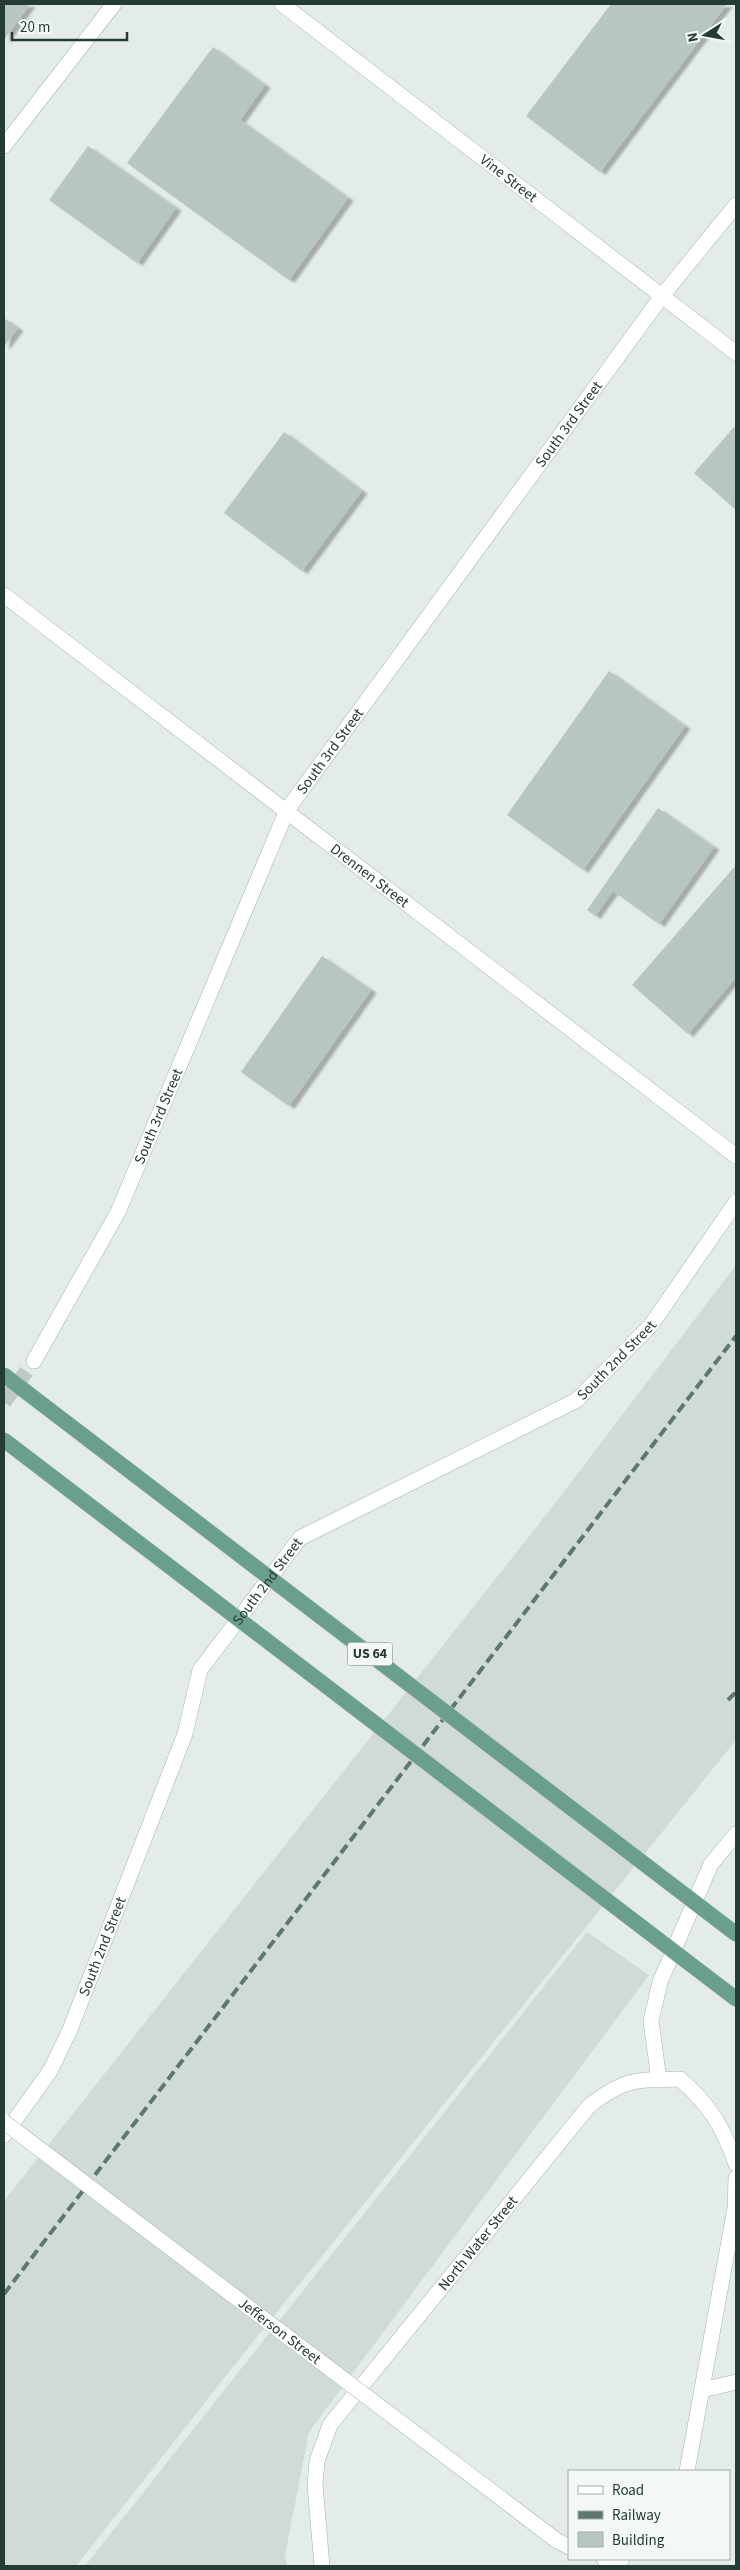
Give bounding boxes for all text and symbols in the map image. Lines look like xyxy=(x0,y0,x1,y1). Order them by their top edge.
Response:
scale bar xyxy=(12,10,128,42)
north arrow xyxy=(680,10,730,60)
text: 20 m xyxy=(20,17,50,38)
text: N xyxy=(683,31,704,44)
street label: Vine Street xyxy=(475,149,542,207)
street label: South 3rd Street xyxy=(530,377,607,471)
street label: South 3rd Street xyxy=(291,704,369,799)
street label: Drennen Street xyxy=(326,838,414,912)
street label: South 3rd Street xyxy=(129,1065,188,1167)
street label: South 2nd Street xyxy=(572,1316,662,1405)
street label: South 2nd Street xyxy=(227,1533,307,1630)
road number: US 64 xyxy=(348,1642,392,1666)
street label: South 2nd Street xyxy=(73,1894,131,1999)
street label: North Water Street xyxy=(433,2191,523,2295)
street label: Jefferson Street xyxy=(234,2293,326,2369)
legend xyxy=(568,2470,730,2560)
text: Road xyxy=(612,2480,644,2501)
text: Railway xyxy=(612,2505,661,2526)
text: Building xyxy=(612,2530,665,2551)

